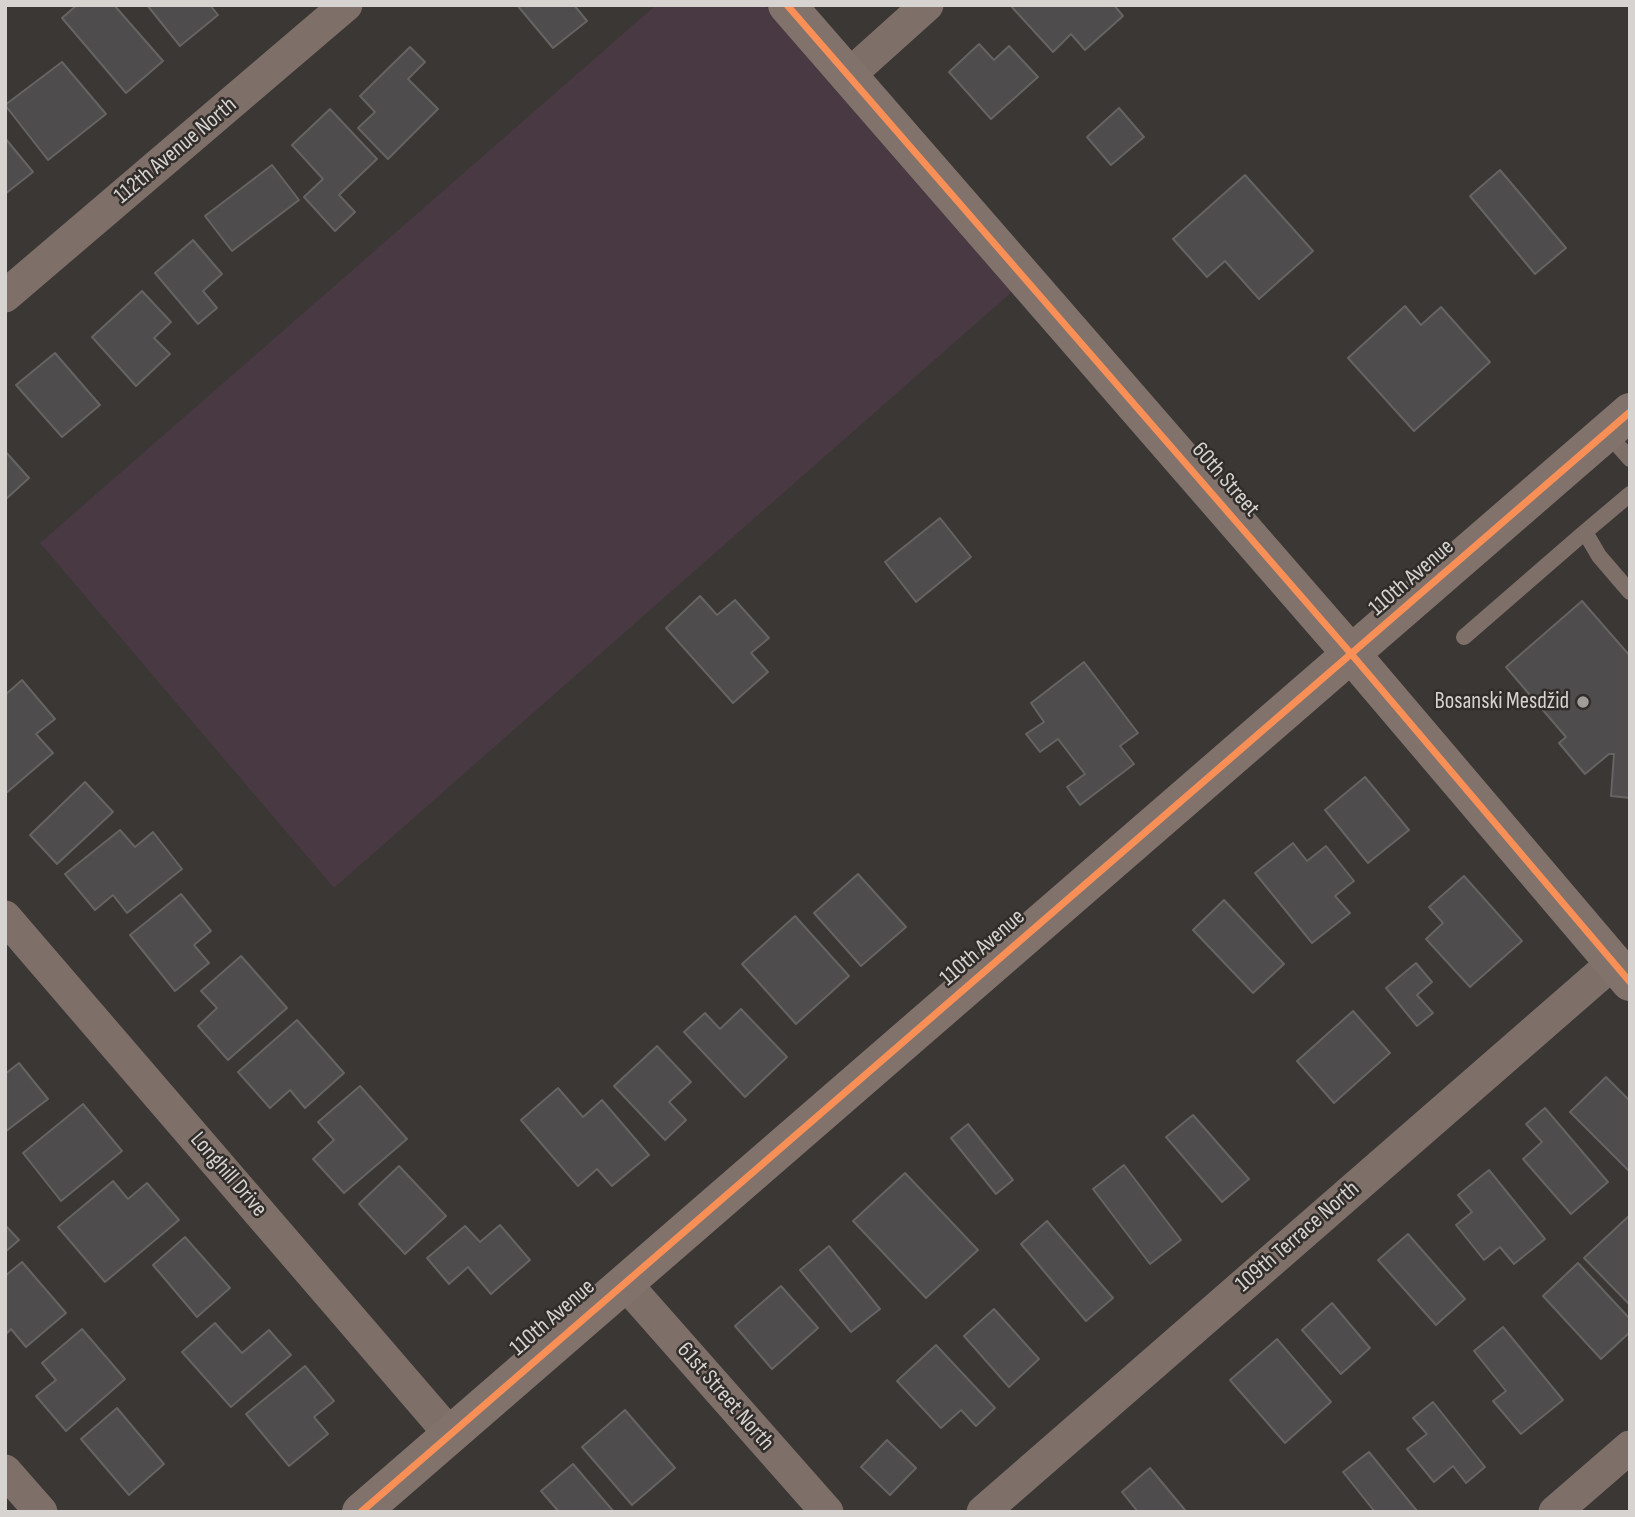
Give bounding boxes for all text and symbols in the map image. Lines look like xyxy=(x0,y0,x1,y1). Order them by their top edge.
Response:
street label: 112th Avenue North xyxy=(109,92,243,210)
street label: 60th Street xyxy=(1185,437,1265,523)
street label: 110th Avenue xyxy=(1364,534,1460,622)
place label: Bosanski Mesdžid xyxy=(1434,688,1569,716)
marker: Bosanski Mesdžid xyxy=(1575,694,1591,710)
street label: 110th Avenue xyxy=(935,904,1031,992)
street label: Longhill Drive xyxy=(184,1127,272,1223)
street label: 109th Terrace North xyxy=(1230,1176,1366,1298)
street label: 110th Avenue xyxy=(505,1274,601,1362)
street label: 61st Street North xyxy=(671,1337,779,1457)

